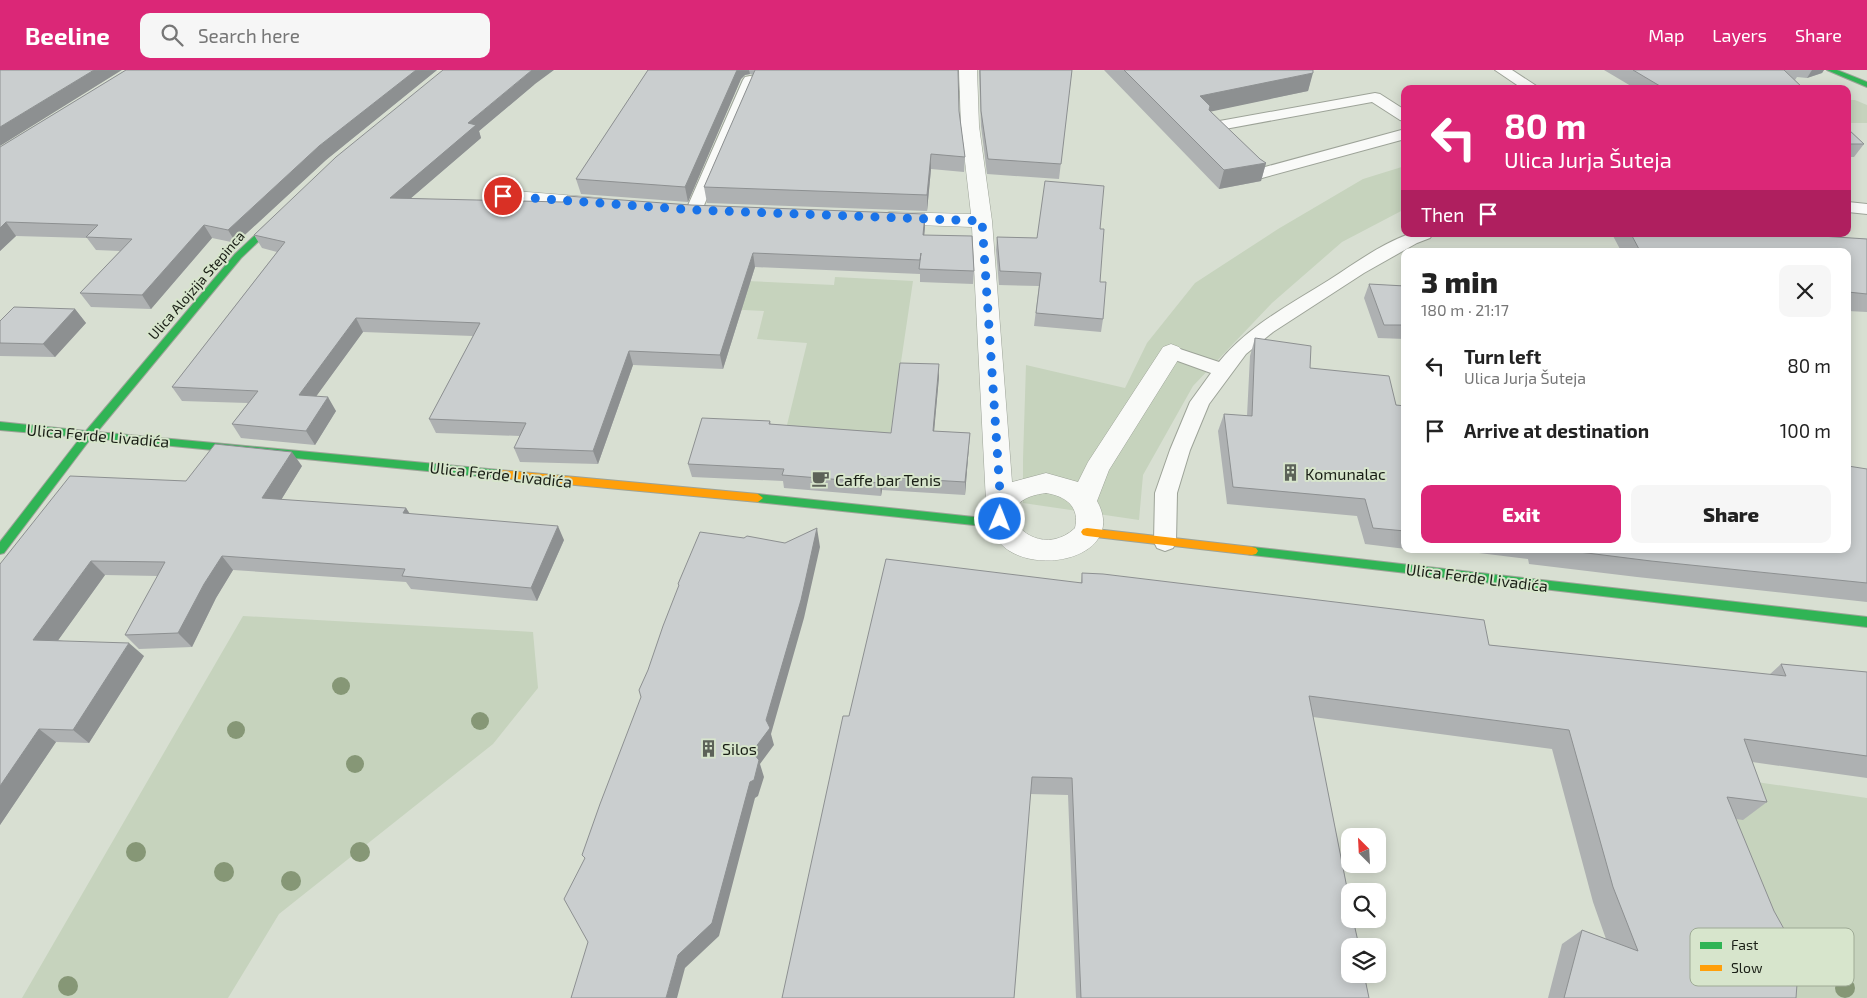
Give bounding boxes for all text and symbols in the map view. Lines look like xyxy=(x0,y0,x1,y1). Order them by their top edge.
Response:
search box xyxy=(140,13,490,58)
text: Beeline xyxy=(25,21,110,50)
icon: search xyxy=(158,21,186,49)
text: Search here xyxy=(198,24,300,47)
text: Map xyxy=(1648,24,1684,46)
text: Layers xyxy=(1712,24,1767,46)
text: Share xyxy=(1795,24,1842,46)
text: 80 m xyxy=(1504,104,1586,146)
icon: left xyxy=(1421,105,1486,170)
text: Ulica Jurja Šuteja xyxy=(1504,146,1672,172)
pin xyxy=(482,175,524,217)
icon: arrive xyxy=(489,182,517,210)
icon: arrive xyxy=(1474,200,1502,228)
text: Then xyxy=(1421,203,1464,226)
street label: Ulica Alojzija Stepinca xyxy=(144,227,248,343)
text: 3 min xyxy=(1421,263,1498,299)
button: close xyxy=(1779,265,1831,317)
text: 180 m · 21:17 xyxy=(1421,300,1509,319)
text: Turn left xyxy=(1464,345,1541,368)
icon: left xyxy=(1421,352,1449,380)
text: 80 m xyxy=(1787,354,1831,377)
text: Ulica Jurja Šuteja xyxy=(1464,368,1586,387)
icon: arrive xyxy=(1421,417,1449,445)
street label: Ulica Ferde Livadića xyxy=(26,419,170,451)
text: Arrive at destination xyxy=(1464,419,1649,442)
text: 100 m xyxy=(1780,419,1831,442)
street label: Ulica Ferde Livadića xyxy=(429,457,573,491)
building icon: Komunalac xyxy=(1281,463,1301,483)
place label: Komunalac xyxy=(1305,464,1386,483)
cafe icon: Caffe bar Tenis xyxy=(811,469,831,489)
place label: Caffe bar Tenis xyxy=(835,470,941,489)
button: Exit xyxy=(1421,485,1621,543)
button: Share xyxy=(1631,485,1831,543)
position arrow xyxy=(973,492,1025,544)
street label: Ulica Ferde Livadića xyxy=(1405,559,1549,595)
building icon: Silos xyxy=(698,738,718,758)
place label: Silos xyxy=(722,739,757,758)
north arrow xyxy=(1341,828,1386,872)
map controls xyxy=(1341,828,1386,983)
button: search xyxy=(1341,883,1386,928)
legend xyxy=(1690,928,1854,986)
text: Fast xyxy=(1731,936,1758,953)
button: layers xyxy=(1341,938,1386,983)
text: Slow xyxy=(1731,959,1763,976)

